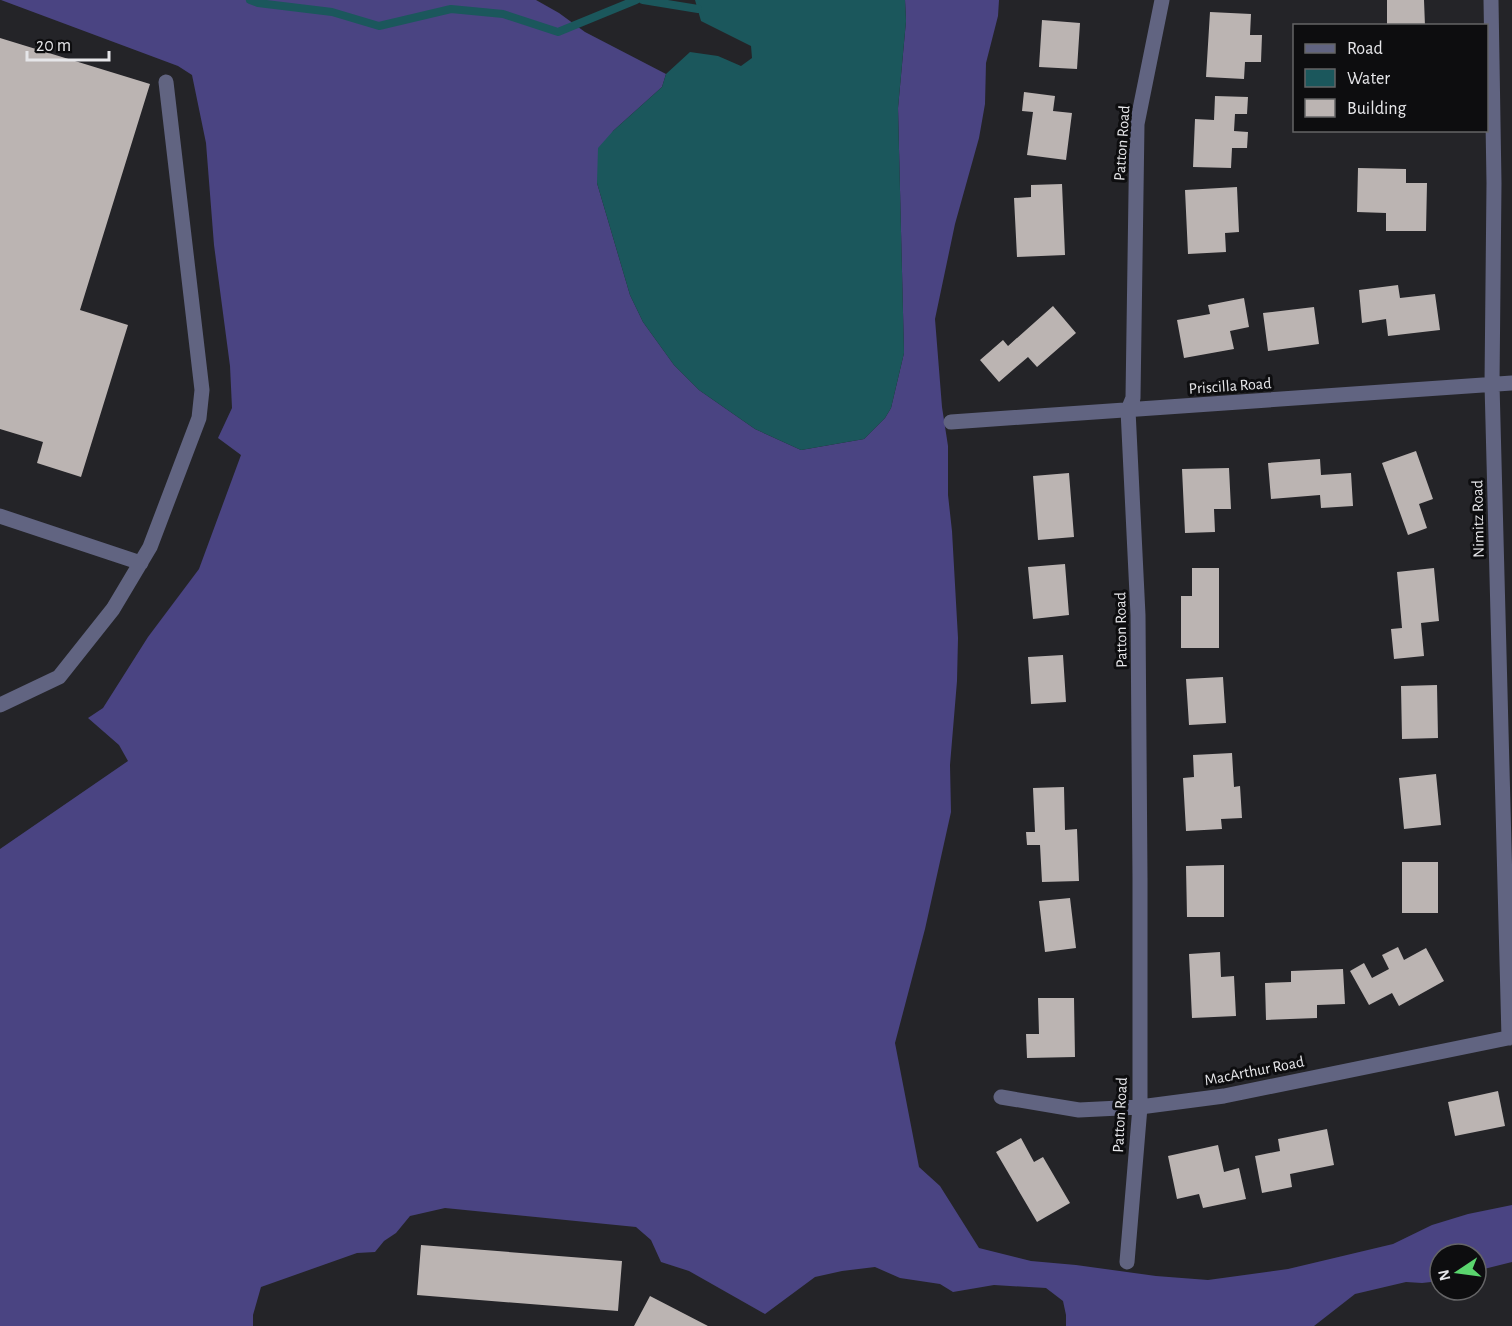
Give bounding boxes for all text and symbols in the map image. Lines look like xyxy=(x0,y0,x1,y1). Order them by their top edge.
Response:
scale bar xyxy=(27,24,110,62)
legend xyxy=(1293,24,1488,132)
text: 20 m xyxy=(36,37,71,55)
text: Road xyxy=(1347,40,1383,58)
text: Water xyxy=(1347,70,1390,88)
text: Building xyxy=(1347,100,1407,118)
street label: Patton Road xyxy=(1111,105,1133,181)
street label: Priscilla Road xyxy=(1188,375,1272,397)
street label: Nimitz Road xyxy=(1469,480,1487,558)
street label: Patton Road xyxy=(1112,592,1130,668)
street label: MacArthur Road xyxy=(1203,1053,1305,1089)
street label: Patton Road xyxy=(1110,1077,1130,1153)
north arrow xyxy=(1428,1242,1488,1302)
text: N xyxy=(1435,1268,1453,1282)

